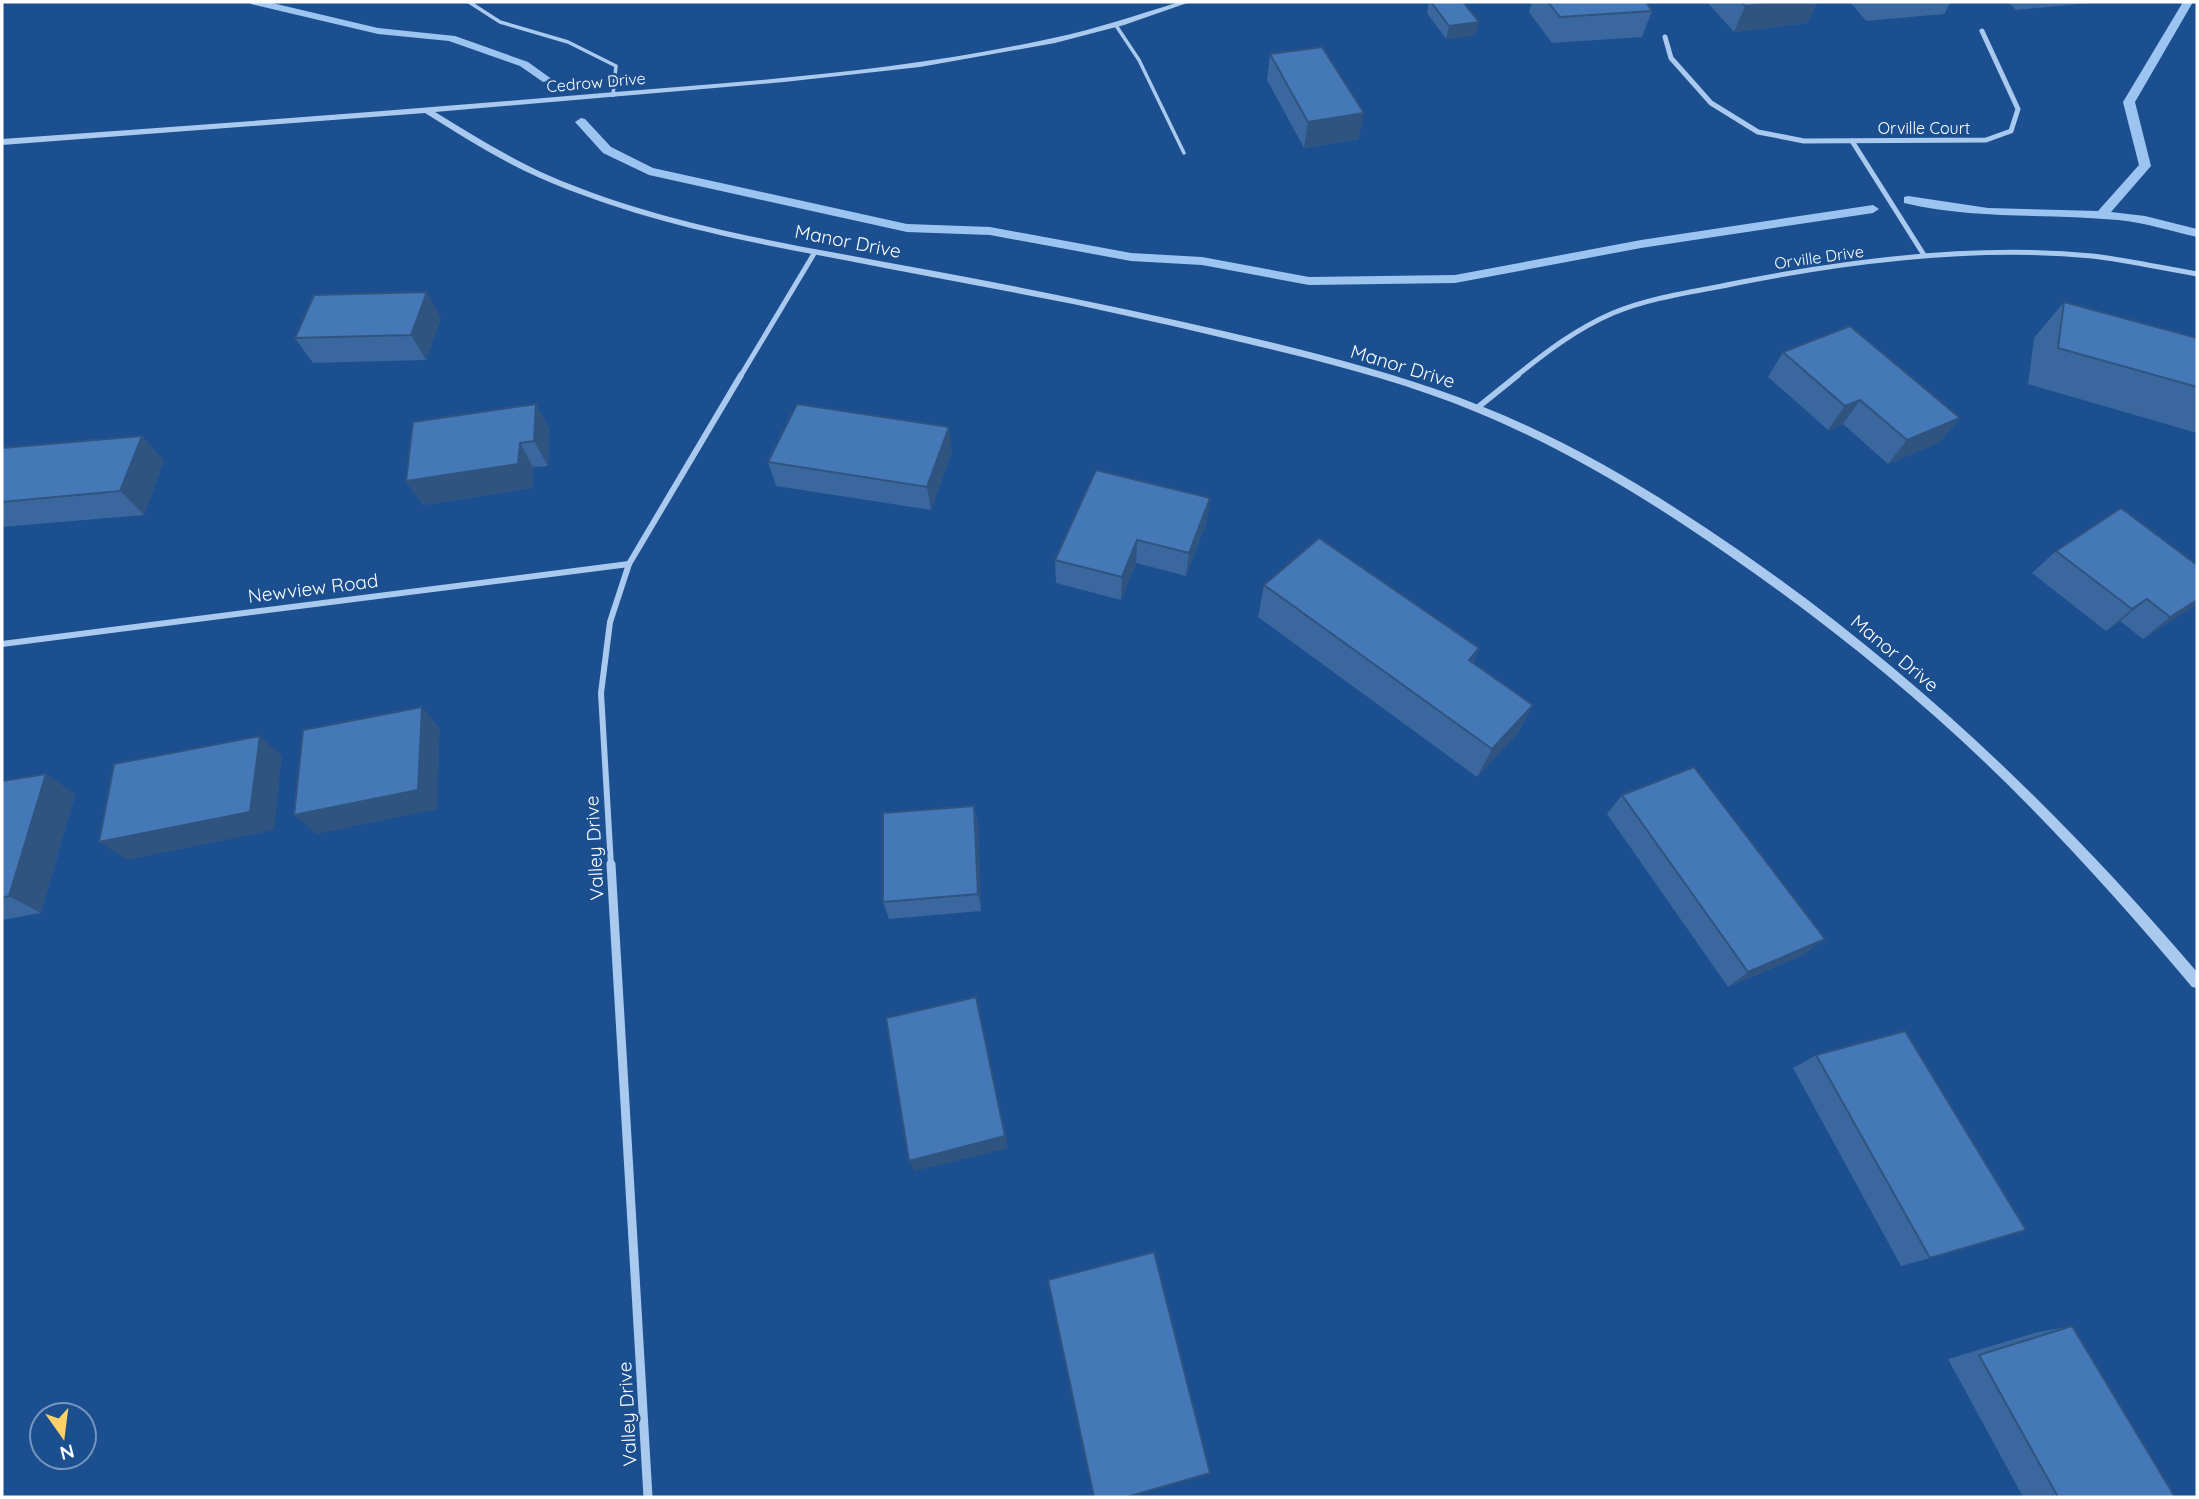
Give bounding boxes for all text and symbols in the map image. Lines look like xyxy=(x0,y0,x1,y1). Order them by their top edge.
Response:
street label: Cedrow Drive xyxy=(546,68,646,96)
street label: Orville Court xyxy=(1878,118,1970,138)
street label: Manor Drive xyxy=(793,219,903,263)
street label: Orville Drive xyxy=(1773,241,1865,273)
street label: Manor Drive xyxy=(1348,339,1458,393)
street label: Newview Road xyxy=(246,568,380,608)
street label: Manor Drive xyxy=(1846,609,1944,697)
street label: Valley Drive xyxy=(579,795,609,901)
street label: Valley Drive xyxy=(612,1361,642,1467)
north arrow xyxy=(28,1401,98,1471)
text: N xyxy=(57,1439,77,1466)

